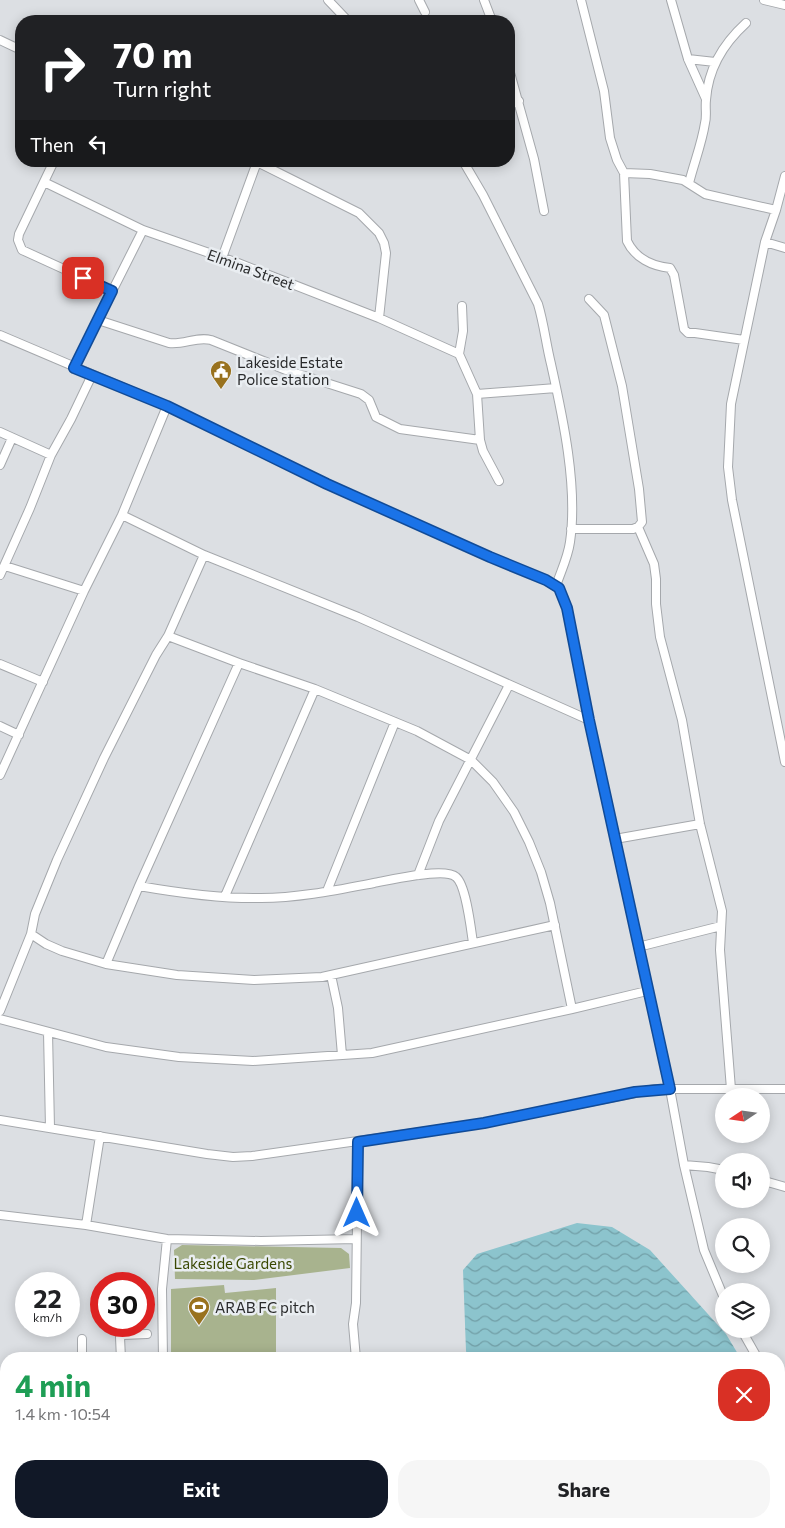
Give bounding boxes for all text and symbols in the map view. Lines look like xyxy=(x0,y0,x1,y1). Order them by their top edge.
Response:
text: 70 m xyxy=(113,32,193,75)
icon: right xyxy=(30,35,95,100)
text: Turn right xyxy=(113,75,211,102)
icon: left xyxy=(84,130,112,158)
text: Then xyxy=(30,133,74,156)
street label: Elmina Street xyxy=(205,245,297,293)
pin xyxy=(62,257,104,299)
icon: arrive xyxy=(69,264,97,292)
place label: Lakeside Estate Police station xyxy=(237,353,343,388)
public building icon: Lakeside Estate Police station xyxy=(209,359,233,390)
north arrow xyxy=(715,1088,770,1142)
map controls xyxy=(715,1088,770,1338)
button: sound xyxy=(715,1153,770,1208)
position arrow xyxy=(330,1186,382,1238)
button: search xyxy=(715,1218,770,1273)
park label: Lakeside Gardens xyxy=(174,1254,293,1272)
speed limit sign: 30 xyxy=(90,1272,155,1337)
text: 22 xyxy=(33,1283,62,1313)
button: layers xyxy=(715,1283,770,1338)
sports icon: ARAB FC pitch xyxy=(187,1295,211,1326)
place label: ARAB FC pitch xyxy=(215,1298,315,1316)
text: km/h xyxy=(33,1310,62,1324)
text: 4 min xyxy=(15,1366,91,1403)
button: close xyxy=(718,1369,770,1421)
text: 1.4 km · 10:54 xyxy=(15,1404,110,1423)
button: Exit xyxy=(15,1460,388,1518)
button: Share xyxy=(398,1460,770,1518)

